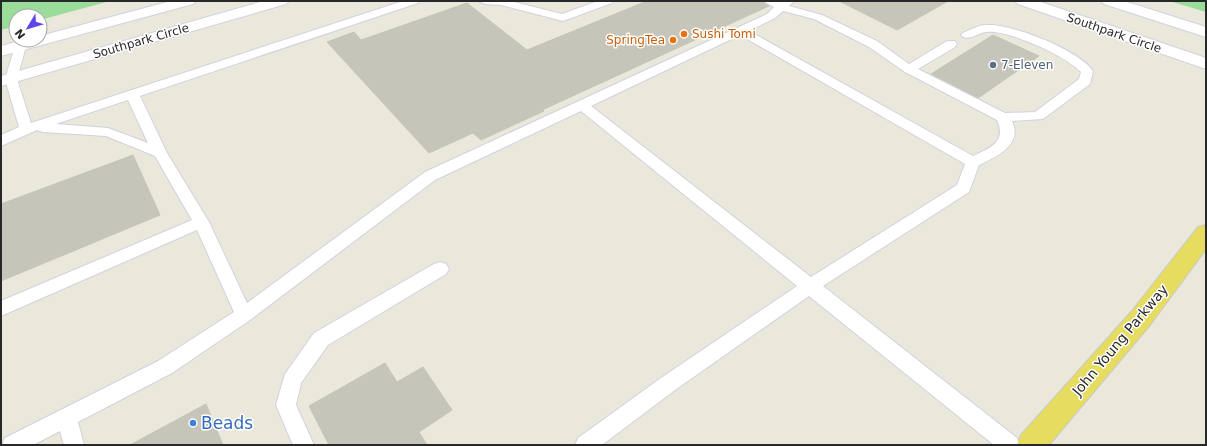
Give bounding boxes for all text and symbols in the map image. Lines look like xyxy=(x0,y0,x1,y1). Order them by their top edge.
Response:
north arrow xyxy=(8,8,48,48)
street label: Southpark Circle xyxy=(1065,10,1163,56)
street label: Southpark Circle xyxy=(91,21,191,61)
text: N xyxy=(13,26,28,41)
place label: Sushi Tomi xyxy=(692,27,756,41)
marker: Sushi Tomi xyxy=(679,29,689,39)
place label: SpringTea xyxy=(606,33,665,47)
marker: SpringTea xyxy=(668,35,678,45)
place label: 7-Eleven xyxy=(1001,58,1053,72)
marker: 7-Eleven xyxy=(988,60,998,70)
street label: John Young Parkway xyxy=(1068,281,1171,399)
place label: Beads xyxy=(201,413,253,433)
marker: Beads xyxy=(188,418,198,428)

